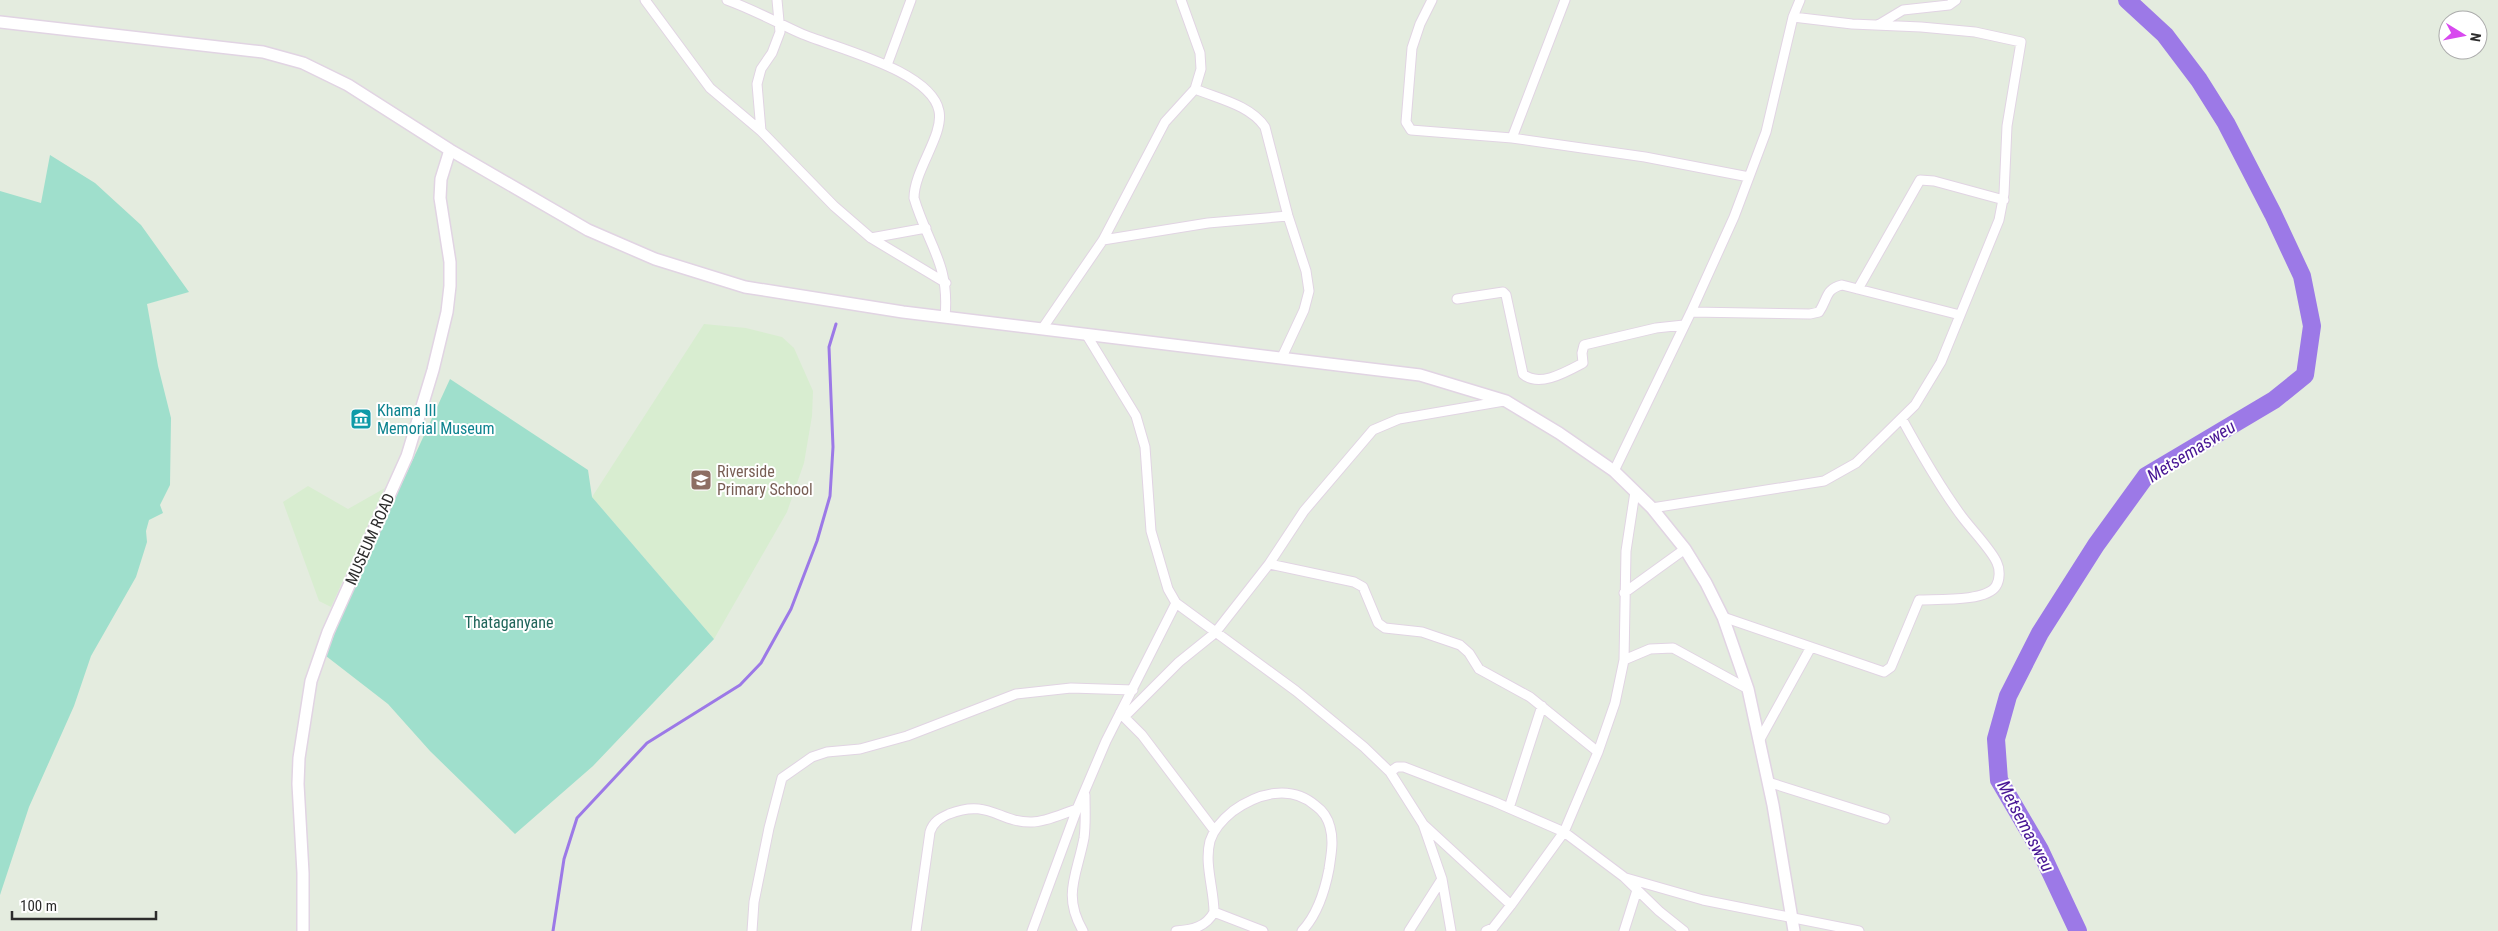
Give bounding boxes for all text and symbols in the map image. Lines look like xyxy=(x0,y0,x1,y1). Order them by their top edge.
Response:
north arrow xyxy=(2438,10,2488,60)
text: N xyxy=(2467,32,2484,43)
place label: Khama III Memorial Museum xyxy=(377,401,495,438)
museum icon: Khama III Memorial Museum xyxy=(349,407,373,431)
water label: Metsemasweu xyxy=(2143,415,2239,486)
place label: Riverside Primary School xyxy=(717,462,813,499)
school or university icon: Riverside Primary School xyxy=(689,468,713,492)
street label: MUSEUM ROAD xyxy=(341,490,399,588)
park label: Thataganyane xyxy=(465,613,553,632)
water label: Metsemasweu xyxy=(1993,777,2059,876)
scale bar xyxy=(12,888,156,920)
text: 100 m xyxy=(20,897,57,915)

